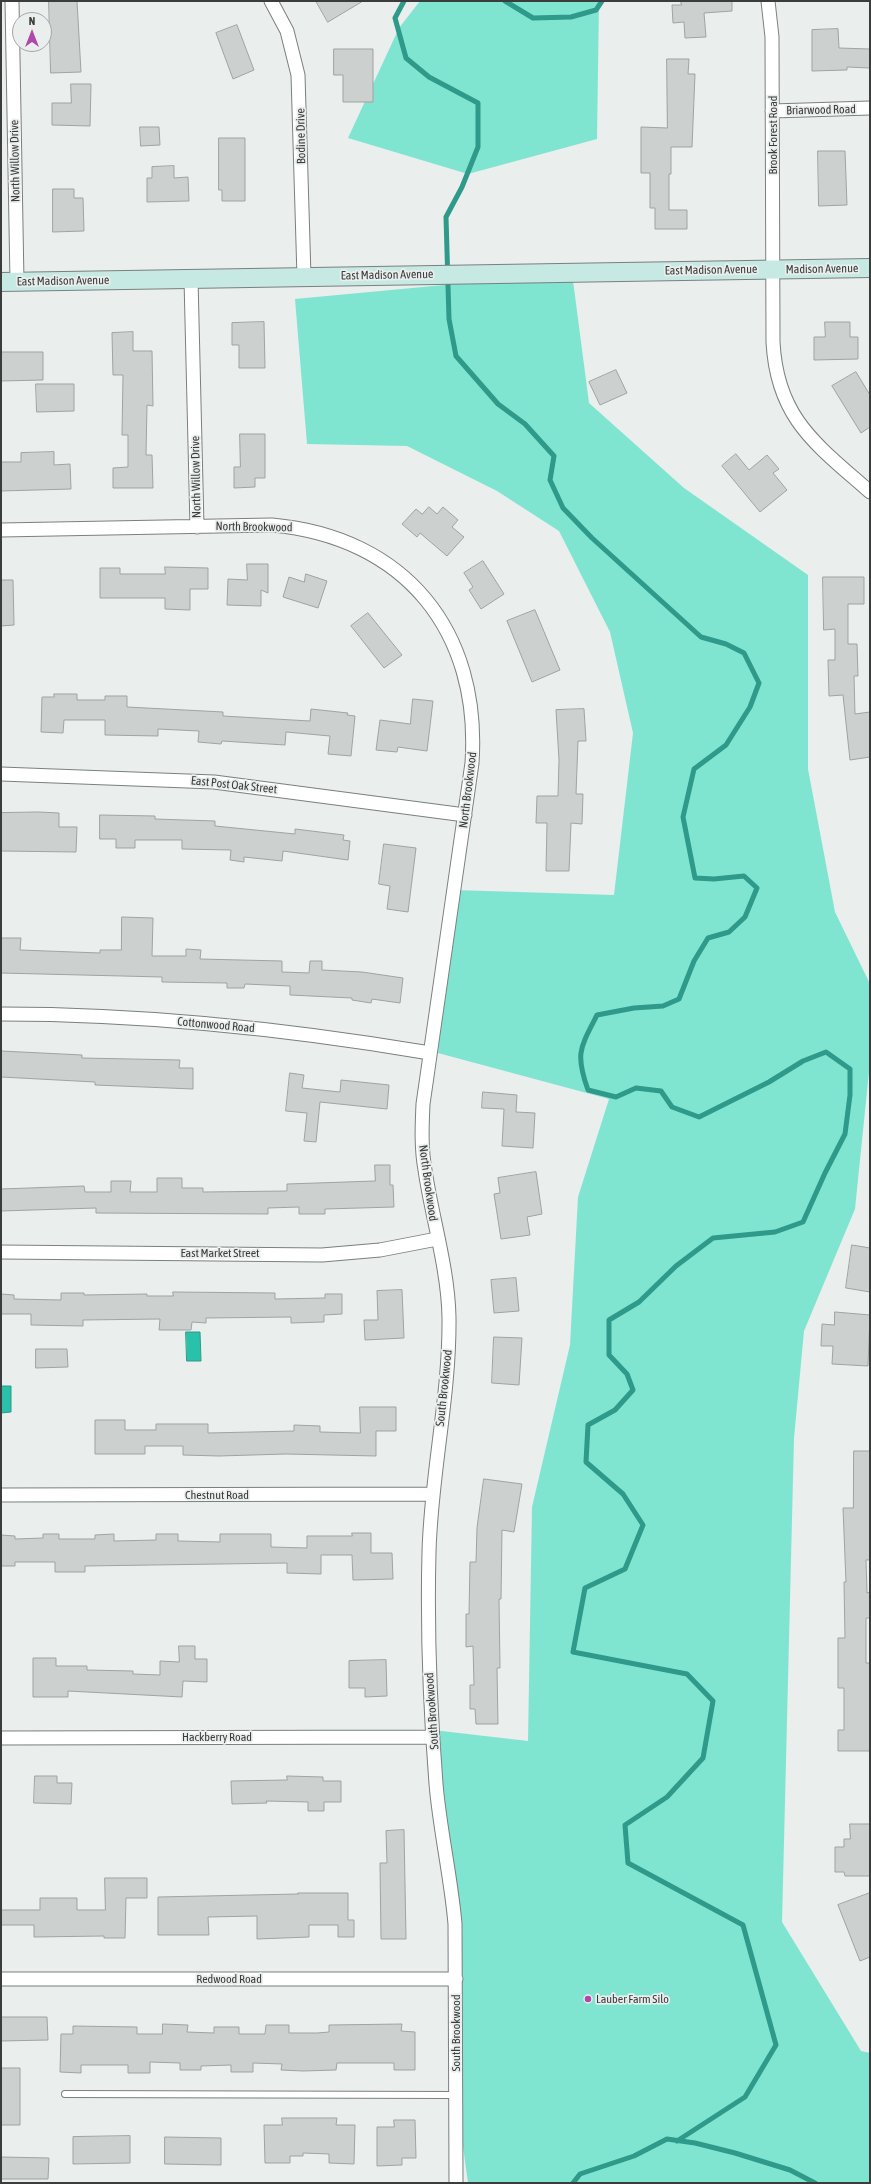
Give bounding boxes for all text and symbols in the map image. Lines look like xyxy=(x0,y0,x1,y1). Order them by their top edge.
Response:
north arrow xyxy=(12,12,52,52)
text: N xyxy=(29,15,35,27)
street label: Brook Forest Road xyxy=(766,96,780,174)
street label: Briarwood Road xyxy=(786,102,856,118)
street label: Bodine Drive xyxy=(293,108,309,164)
street label: North Willow Drive xyxy=(7,120,23,202)
street label: Madison Avenue xyxy=(786,261,858,277)
street label: East Madison Avenue xyxy=(665,262,757,278)
street label: East Madison Avenue xyxy=(341,267,433,283)
street label: East Madison Avenue xyxy=(17,273,109,289)
street label: North Willow Drive xyxy=(188,436,204,518)
street label: North Brookwood xyxy=(215,519,293,535)
street label: North Brookwood xyxy=(456,751,480,829)
street label: East Post Oak Street xyxy=(190,773,278,797)
street label: Cottonwood Road xyxy=(177,1014,255,1036)
street label: North Brookwood xyxy=(416,1144,440,1222)
street label: East Market Street xyxy=(180,1246,260,1260)
street label: South Brookwood xyxy=(433,1349,455,1427)
street label: Chestnut Road xyxy=(185,1488,249,1502)
street label: South Brookwood xyxy=(422,1672,442,1750)
street label: Hackberry Road xyxy=(182,1730,252,1744)
street label: Redwood Road xyxy=(196,1972,262,1986)
place label: Lauber Farm Silo xyxy=(596,1992,669,2006)
street label: South Brookwood xyxy=(449,1994,463,2072)
marker: Lauber Farm Silo xyxy=(583,1994,593,2004)

